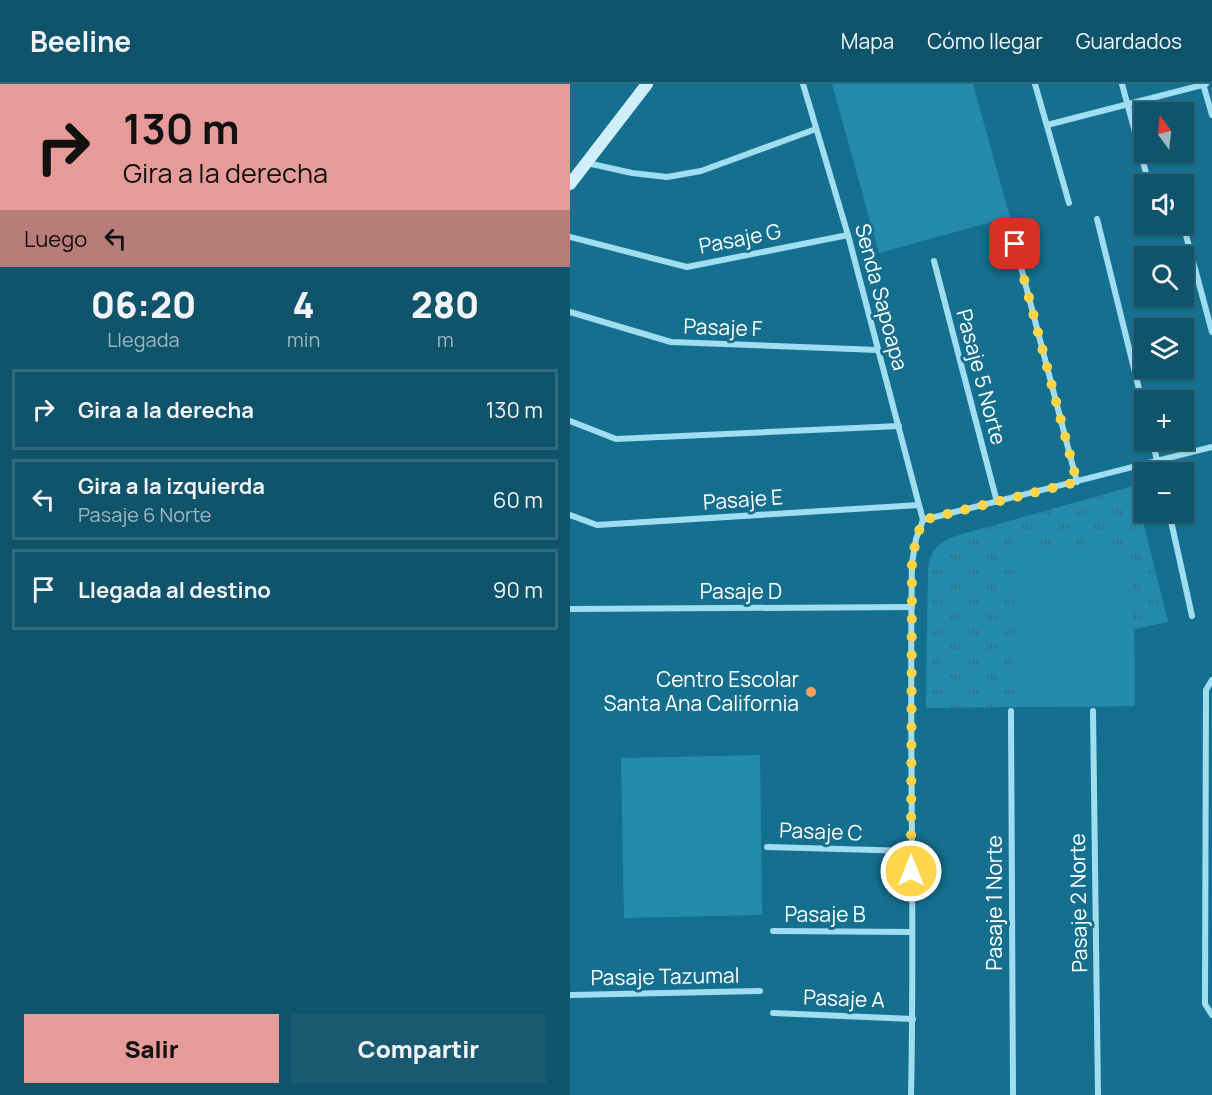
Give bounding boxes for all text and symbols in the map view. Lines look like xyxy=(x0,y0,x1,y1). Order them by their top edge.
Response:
text: Beeline xyxy=(30,22,131,60)
text: Mapa xyxy=(841,27,894,55)
text: Cómo llegar xyxy=(927,27,1043,55)
text: Guardados xyxy=(1076,27,1182,55)
text: 130 m xyxy=(123,99,240,157)
north arrow xyxy=(1134,102,1194,162)
map controls xyxy=(1134,102,1194,522)
icon: right xyxy=(24,108,102,186)
text: Gira a la derecha xyxy=(123,154,328,191)
button: sound xyxy=(1134,174,1194,234)
street label: Pasaje G xyxy=(696,216,783,260)
pin xyxy=(989,218,1040,269)
street label: Senda Sapoapa xyxy=(849,220,915,373)
icon: left xyxy=(99,222,132,255)
text: Luego xyxy=(24,224,87,254)
icon: arrive xyxy=(998,227,1031,260)
button: search xyxy=(1134,246,1194,306)
text: 06:20 xyxy=(91,280,196,329)
text: 4 xyxy=(292,280,315,329)
text: 280 xyxy=(411,280,479,329)
street label: Pasaje 5 Norte xyxy=(950,306,1014,448)
street label: Pasaje F xyxy=(683,312,763,342)
button: layers xyxy=(1134,318,1194,378)
text: Llegada xyxy=(107,326,180,353)
text: min xyxy=(287,326,320,353)
text: m xyxy=(437,326,454,353)
button: + xyxy=(1134,390,1194,450)
icon: right xyxy=(27,393,60,426)
text: Gira a la derecha xyxy=(78,395,254,425)
text: 130 m xyxy=(486,395,543,425)
button: − xyxy=(1134,462,1194,522)
text: Gira a la izquierda xyxy=(78,471,265,501)
street label: Pasaje E xyxy=(702,482,784,516)
icon: left xyxy=(27,483,60,516)
text: 60 m xyxy=(493,485,543,515)
text: Pasaje 6 Norte xyxy=(78,501,211,528)
icon: arrive xyxy=(27,573,60,606)
text: Llegada al destino xyxy=(78,575,271,605)
text: 90 m xyxy=(493,575,543,605)
street label: Pasaje D xyxy=(700,577,782,605)
place label: Centro Escolar Santa Ana California xyxy=(603,665,799,717)
marker: Centro Escolar Santa Ana California xyxy=(804,685,818,699)
street label: Pasaje C xyxy=(779,816,863,846)
street label: Pasaje 2 Norte xyxy=(1063,833,1093,973)
street label: Pasaje 1 Norte xyxy=(980,835,1008,971)
position arrow xyxy=(879,839,943,903)
street label: Pasaje B xyxy=(784,900,866,928)
street label: Pasaje Tazumal xyxy=(590,961,740,991)
street label: Pasaje A xyxy=(803,983,885,1013)
button: Salir xyxy=(24,1014,279,1083)
button: Compartir xyxy=(291,1014,546,1083)

